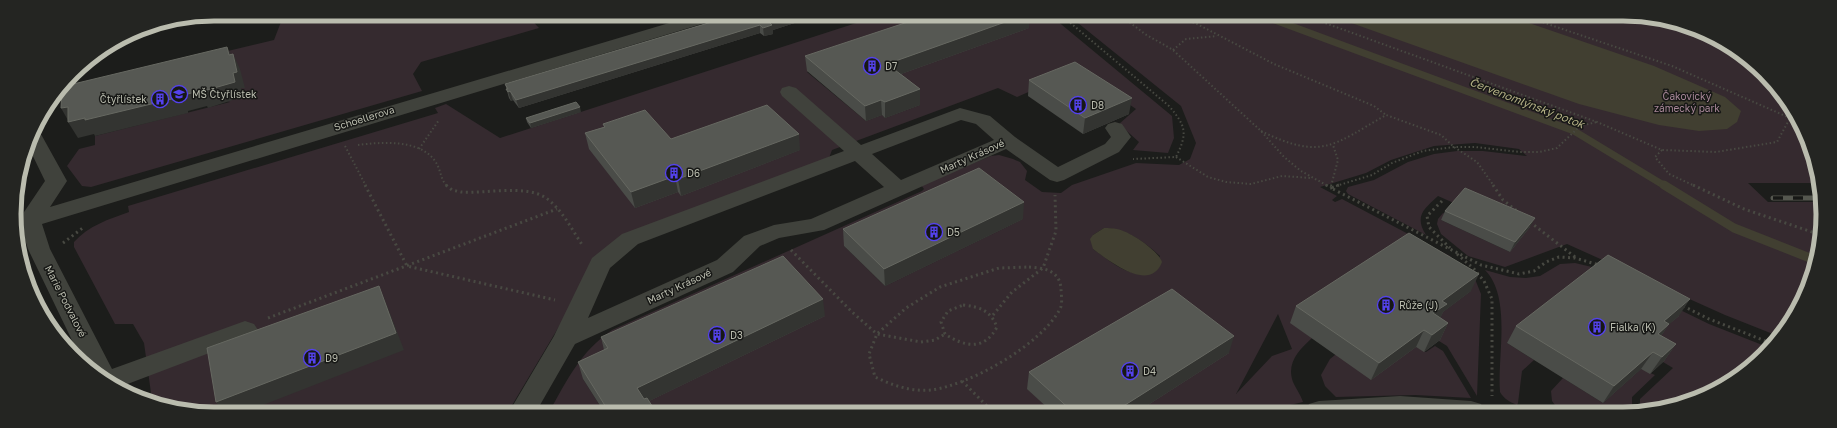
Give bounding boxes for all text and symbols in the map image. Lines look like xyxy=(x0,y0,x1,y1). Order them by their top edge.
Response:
building icon: D7 xyxy=(862,56,882,76)
place label: D7 xyxy=(885,60,897,72)
water label: Červenomlýnský potok xyxy=(1468,75,1588,132)
school or university icon: MŠ Čtyřlístek xyxy=(169,84,189,104)
place label: MŠ Čtyřlístek xyxy=(192,87,257,100)
building icon: Čtyřlístek xyxy=(150,89,170,109)
park label: Čakovický zámecký park xyxy=(1654,90,1720,114)
place label: Čtyřlístek xyxy=(100,93,147,105)
building icon: D8 xyxy=(1068,95,1088,115)
place label: D8 xyxy=(1091,99,1104,111)
street label: Schoellerova xyxy=(332,103,396,133)
street label: Marty Krásové xyxy=(938,136,1006,176)
building icon: D6 xyxy=(664,163,684,183)
place label: D6 xyxy=(687,167,700,179)
building icon: D5 xyxy=(924,222,944,242)
place label: D5 xyxy=(947,226,960,238)
street label: Marie Podvalové xyxy=(43,263,89,339)
street label: Marty Krásové xyxy=(645,266,713,306)
building icon: Růže (J) xyxy=(1376,295,1396,315)
place label: Růže (J) xyxy=(1399,299,1438,311)
building icon: Fialka (K) xyxy=(1587,317,1607,337)
place label: Fialka (K) xyxy=(1610,321,1656,333)
building icon: D3 xyxy=(707,325,727,345)
place label: D3 xyxy=(730,329,743,341)
building icon: D9 xyxy=(302,348,322,368)
place label: D9 xyxy=(325,352,338,364)
building icon: D4 xyxy=(1120,361,1140,381)
place label: D4 xyxy=(1143,365,1156,377)

